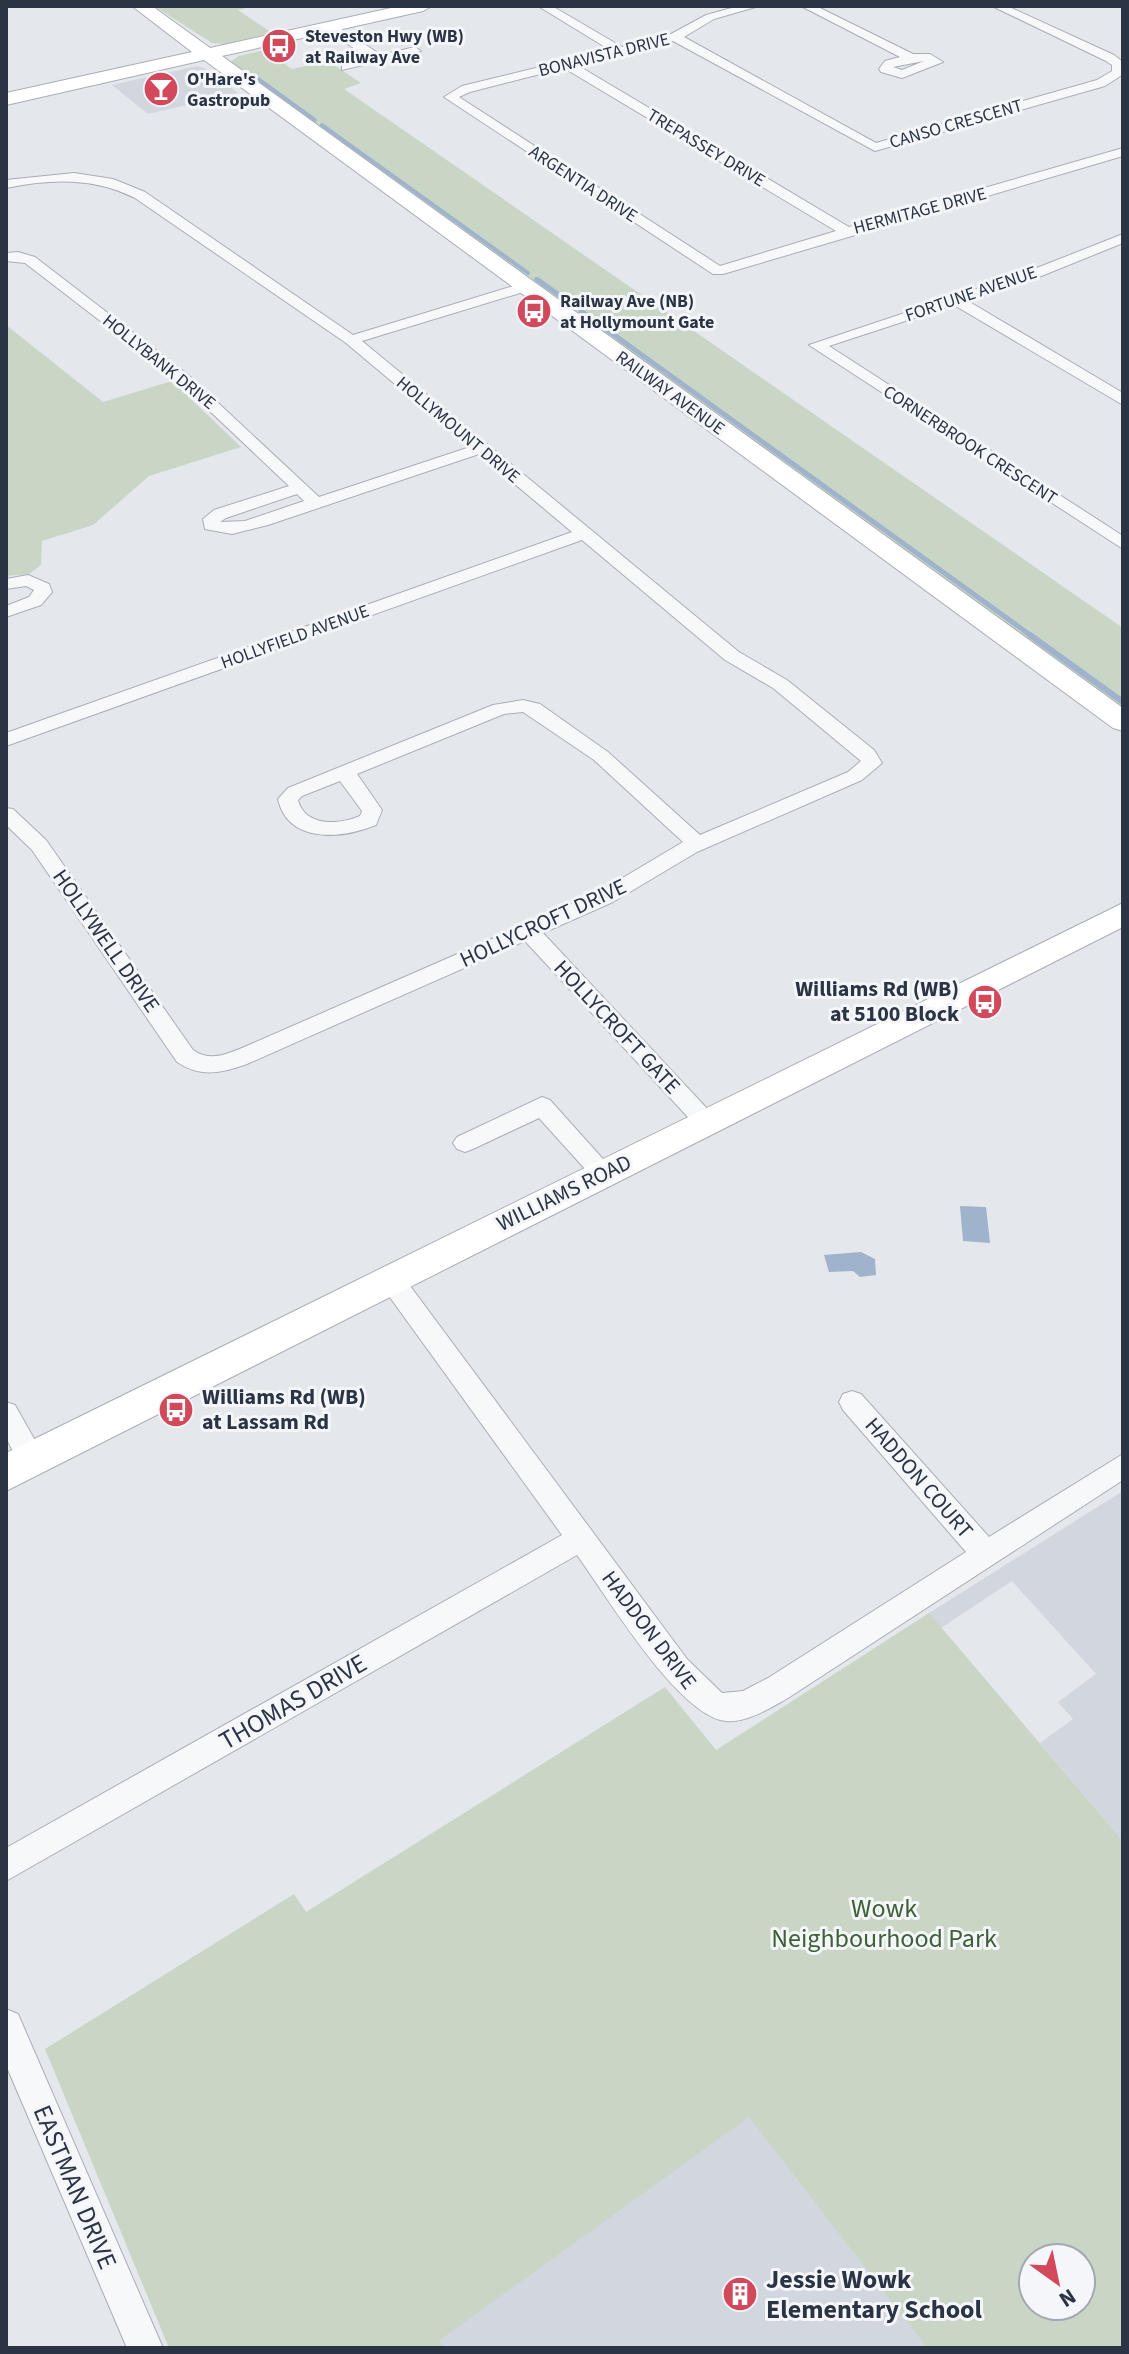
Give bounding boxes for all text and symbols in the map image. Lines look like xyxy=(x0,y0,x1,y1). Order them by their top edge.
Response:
place label: Steveston Hwy (WB) at Railway Ave xyxy=(305,24,464,70)
bus stop icon: Steveston Hwy (WB) at Railway Ave xyxy=(260,27,298,65)
street label: BONAVISTA DRIVE xyxy=(536,27,672,83)
place label: O'Hare's Gastropub xyxy=(187,67,270,113)
bar icon: O'Hare's Gastropub xyxy=(142,70,180,108)
street label: CANSO CRESCENT xyxy=(886,93,1026,155)
street label: TREPASSEY DRIVE xyxy=(642,103,770,193)
street label: ARGENTIA DRIVE xyxy=(524,140,642,228)
street label: HERMITAGE DRIVE xyxy=(851,181,989,241)
street label: FORTUNE AVENUE xyxy=(902,260,1040,328)
place label: Railway Ave (NB) at Hollymount Gate xyxy=(560,289,714,335)
bus stop icon: Railway Ave (NB) at Hollymount Gate xyxy=(515,292,553,330)
street label: HOLLYBANK DRIVE xyxy=(97,308,221,416)
street label: RAILWAY AVENUE xyxy=(610,345,730,441)
street label: HOLLYMOUNT DRIVE xyxy=(391,371,525,489)
street label: CORNERBROOK CRESCENT xyxy=(878,379,1062,511)
street label: HOLLYFIELD AVENUE xyxy=(217,599,373,675)
street label: HOLLYWELL DRIVE xyxy=(45,863,167,1019)
street label: HOLLYCROFT DRIVE xyxy=(455,870,631,976)
street label: HOLLYCROFT GATE xyxy=(546,953,688,1101)
place label: Williams Rd (WB) at 5100 Block xyxy=(795,973,959,1030)
bus stop icon: Williams Rd (WB) at 5100 Block xyxy=(966,983,1004,1021)
street label: WILLIAMS ROAD xyxy=(491,1146,637,1240)
place label: Williams Rd (WB) at Lassam Rd xyxy=(202,1381,366,1438)
bus stop icon: Williams Rd (WB) at Lassam Rd xyxy=(157,1391,195,1429)
street label: HADDON COURT xyxy=(857,1410,981,1546)
street label: HADDON DRIVE xyxy=(594,1564,704,1696)
street label: THOMAS DRIVE xyxy=(212,1645,374,1759)
park label: Wowk Neighbourhood Park xyxy=(771,1890,997,1957)
street label: EASTMAN DRIVE xyxy=(24,2099,126,2275)
north arrow xyxy=(1017,2242,1097,2322)
place label: Jessie Wowk Elementary School xyxy=(766,2261,983,2328)
building icon: Jessie Wowk Elementary School xyxy=(721,2275,759,2313)
text: N xyxy=(1052,2281,1082,2315)

